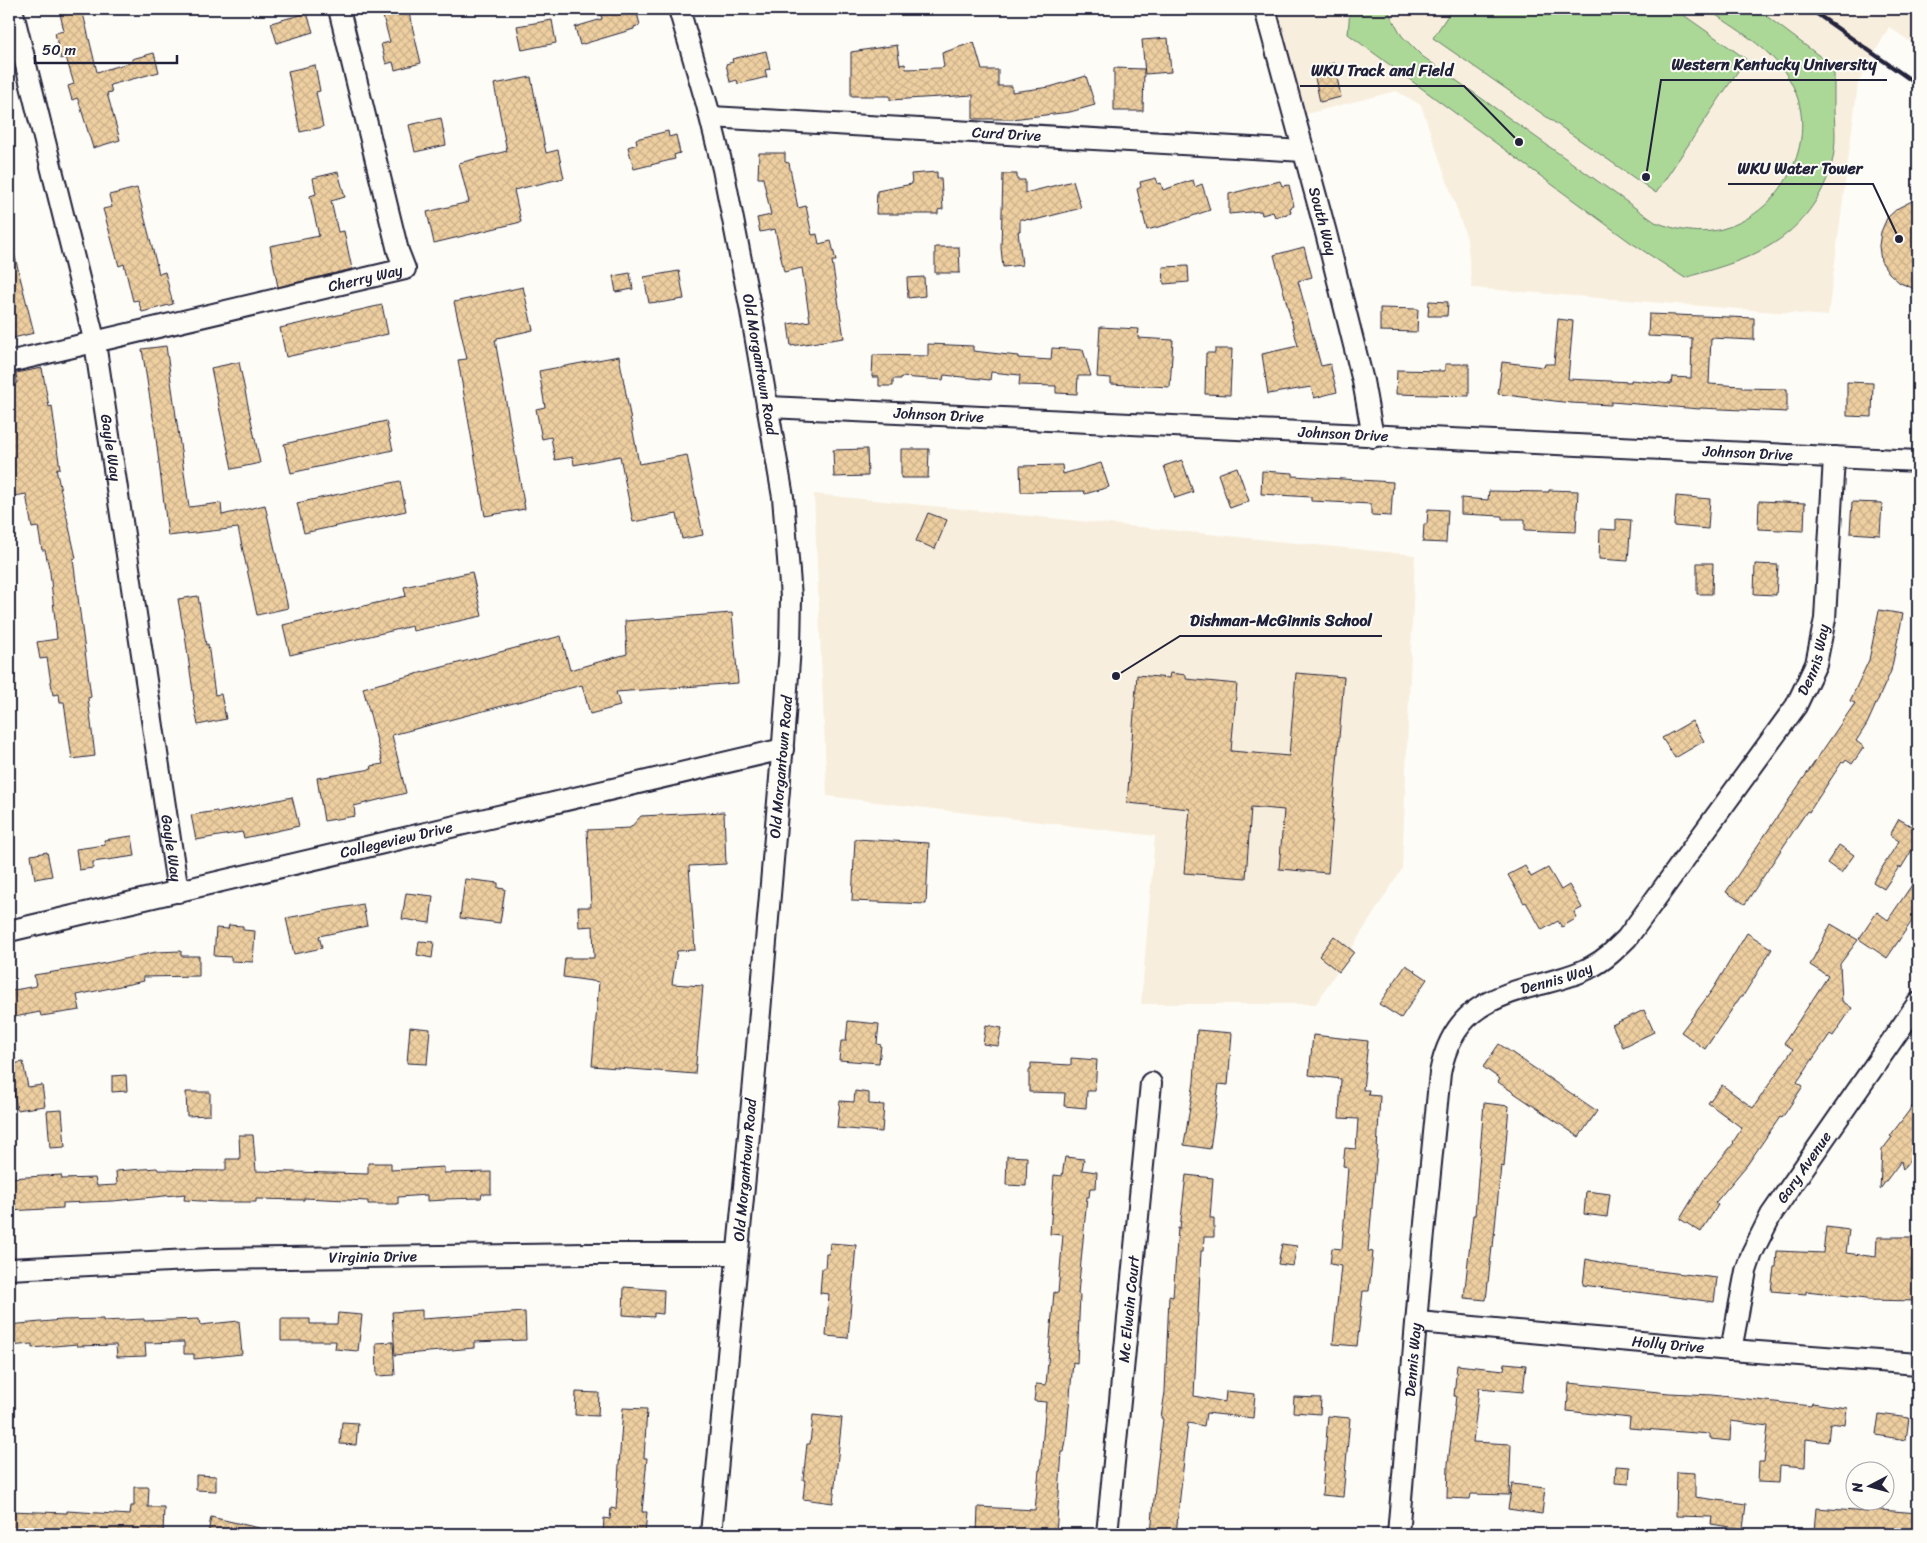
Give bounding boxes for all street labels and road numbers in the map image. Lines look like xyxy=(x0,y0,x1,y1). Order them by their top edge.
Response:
street label: Curd Drive xyxy=(971,119,1042,149)
street label: South Way xyxy=(1301,184,1344,259)
street label: Cherry Way xyxy=(325,257,405,300)
street label: Old Morgantown Road xyxy=(735,292,785,438)
street label: Johnson Drive xyxy=(892,400,985,430)
street label: Gayle Way xyxy=(93,412,129,483)
street label: Johnson Drive xyxy=(1297,419,1389,449)
street label: Johnson Drive xyxy=(1701,438,1794,468)
street label: Dennis Way xyxy=(1790,622,1837,700)
street label: Old Morgantown Road xyxy=(762,694,800,839)
street label: Gayle Way xyxy=(153,813,189,884)
street label: Collegeview Drive xyxy=(337,814,456,866)
street label: Dennis Way xyxy=(1517,955,1597,1002)
street label: Old Morgantown Road xyxy=(726,1097,764,1242)
street label: Gary Avenue xyxy=(1770,1125,1839,1209)
street label: Virginia Drive xyxy=(328,1243,417,1270)
street label: Mc Elwain Court xyxy=(1111,1253,1147,1364)
street label: Dennis Way xyxy=(1397,1321,1429,1398)
street label: Holly Drive xyxy=(1631,1328,1705,1361)

